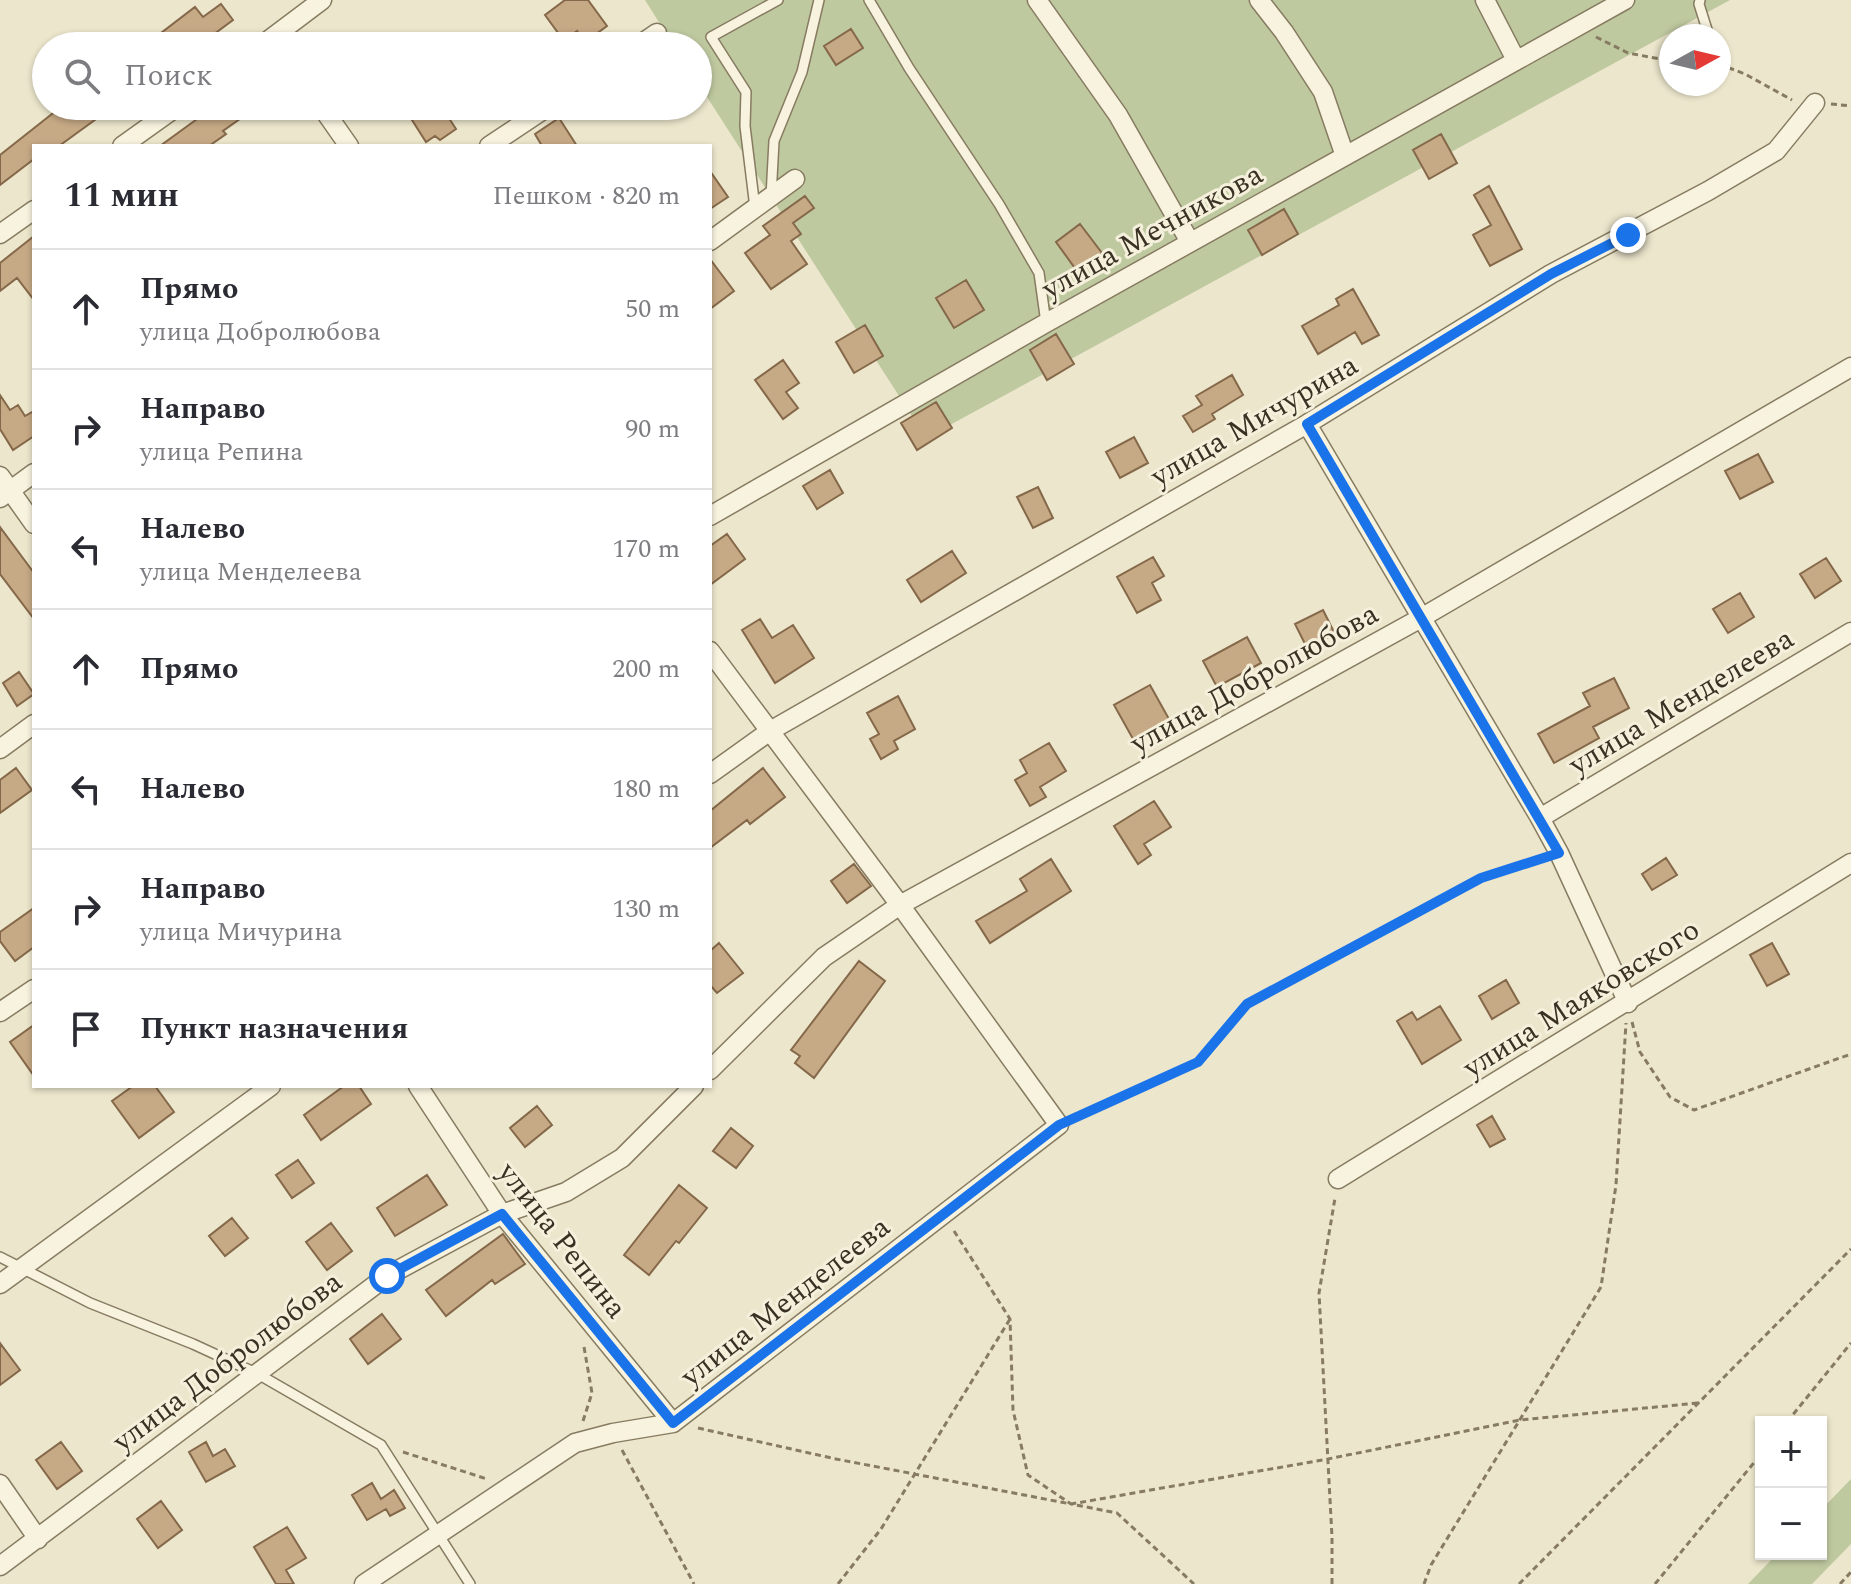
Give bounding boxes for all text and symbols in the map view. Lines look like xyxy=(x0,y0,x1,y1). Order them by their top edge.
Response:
north arrow xyxy=(1659,24,1731,96)
search box xyxy=(32,32,712,120)
text: Поиск xyxy=(124,53,213,99)
icon: search xyxy=(60,54,104,98)
street label: улица Мечникова xyxy=(1033,152,1272,312)
text: 11 мин xyxy=(64,170,179,222)
text: Пешком · 820 m xyxy=(493,176,680,216)
route end xyxy=(1610,217,1646,253)
text: Прямо xyxy=(140,266,238,312)
icon: ahead xyxy=(64,287,108,331)
text: 50 m xyxy=(625,289,680,329)
text: улица Добролюбова xyxy=(140,312,381,352)
street label: улица Мичурина xyxy=(1141,342,1367,500)
text: Направо xyxy=(140,386,265,432)
icon: right xyxy=(64,407,108,451)
text: 90 m xyxy=(625,409,680,449)
text: улица Репина xyxy=(140,432,303,472)
text: Налево xyxy=(140,506,245,552)
icon: left xyxy=(64,527,108,571)
text: 170 m xyxy=(612,529,680,569)
text: улица Менделеева xyxy=(140,552,362,592)
street label: улица Добролюбова xyxy=(1121,591,1387,767)
street label: улица Менделеева xyxy=(1559,616,1803,788)
text: Прямо xyxy=(140,646,238,692)
icon: ahead xyxy=(64,647,108,691)
text: 200 m xyxy=(612,649,680,689)
text: Налево xyxy=(140,766,245,812)
icon: left xyxy=(64,767,108,811)
text: 180 m xyxy=(612,769,680,809)
text: Направо xyxy=(140,866,265,912)
icon: right xyxy=(64,887,108,931)
text: 130 m xyxy=(612,889,680,929)
street label: улица Маяковского xyxy=(1453,907,1709,1091)
text: улица Мичурина xyxy=(140,912,342,952)
text: Пункт назначения xyxy=(140,1006,408,1052)
icon: arrive xyxy=(64,1007,108,1051)
street label: улица Репина xyxy=(485,1151,639,1329)
street label: улица Менделеева xyxy=(670,1205,901,1399)
route start xyxy=(369,1258,405,1294)
street label: улица Добролюбова xyxy=(102,1260,353,1464)
map controls xyxy=(1755,1416,1827,1560)
button: + xyxy=(1755,1416,1827,1488)
button: − xyxy=(1755,1488,1827,1560)

